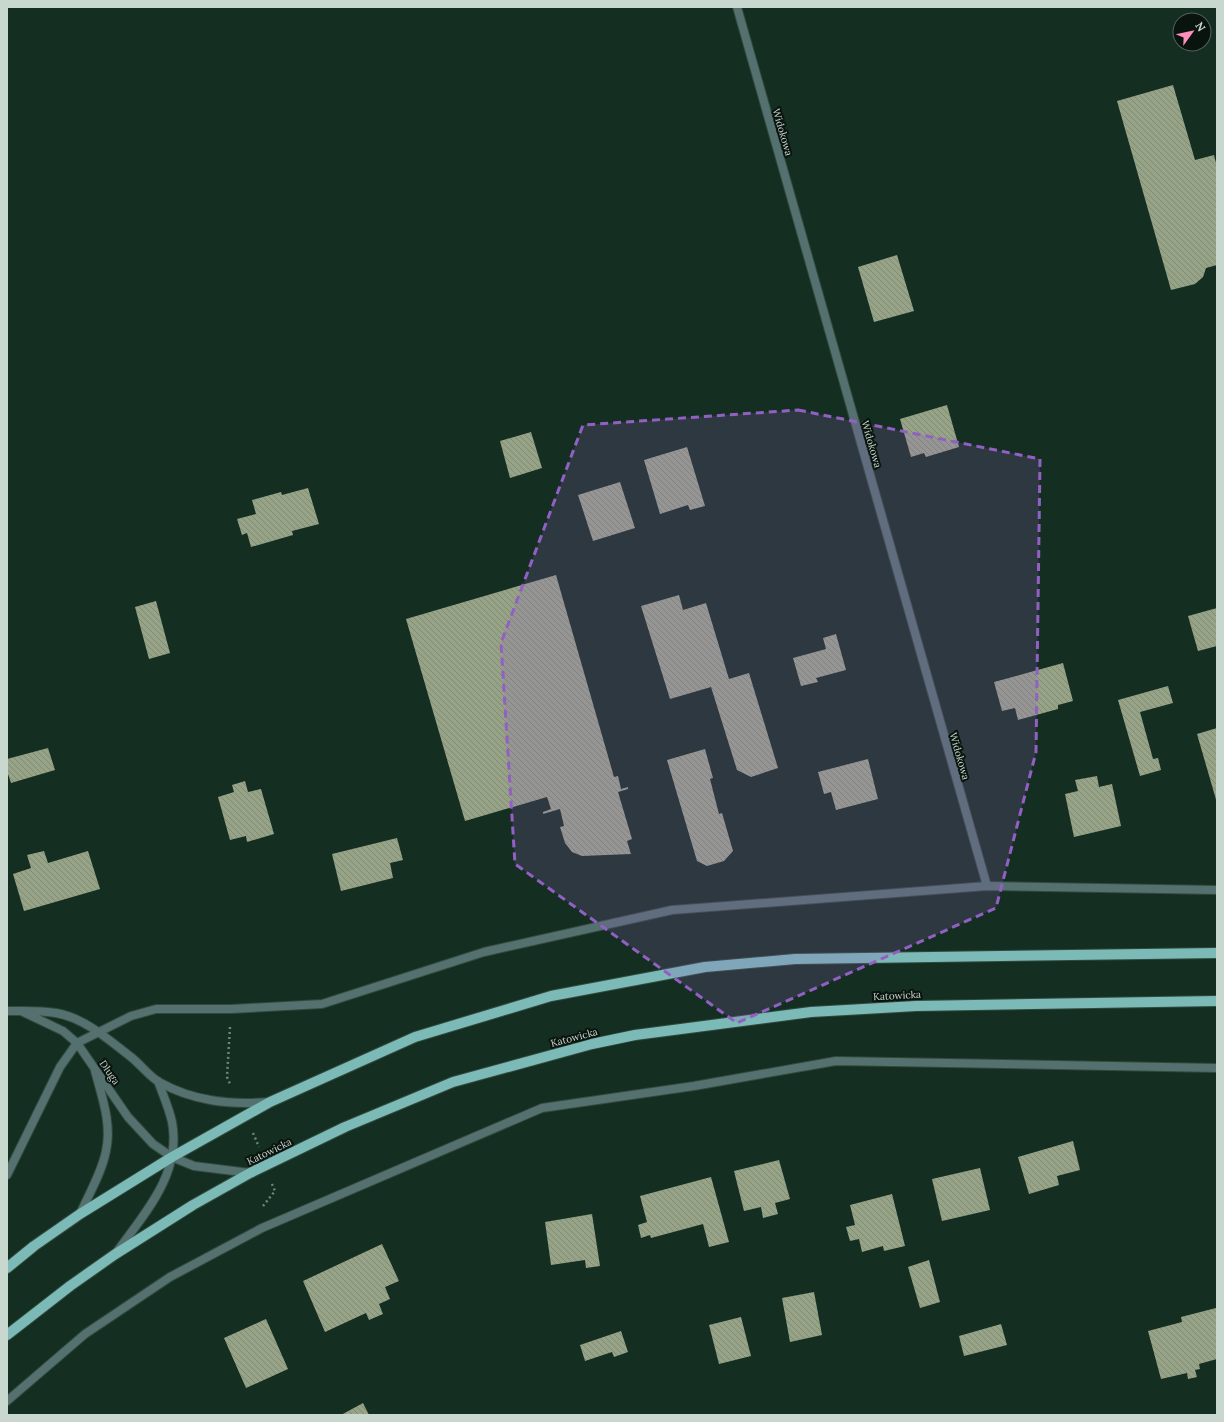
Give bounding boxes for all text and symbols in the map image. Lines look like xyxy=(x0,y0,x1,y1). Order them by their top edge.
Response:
north arrow xyxy=(1172,12,1212,52)
text: N xyxy=(1192,19,1209,34)
street label: Widokowa xyxy=(770,107,795,157)
street label: Widokowa xyxy=(859,419,884,469)
street label: Widokowa xyxy=(947,731,972,781)
street label: Katowicka xyxy=(873,988,921,1003)
street label: Katowicka xyxy=(549,1025,599,1050)
street label: Długa xyxy=(97,1057,123,1087)
street label: Katowicka xyxy=(245,1135,294,1168)

